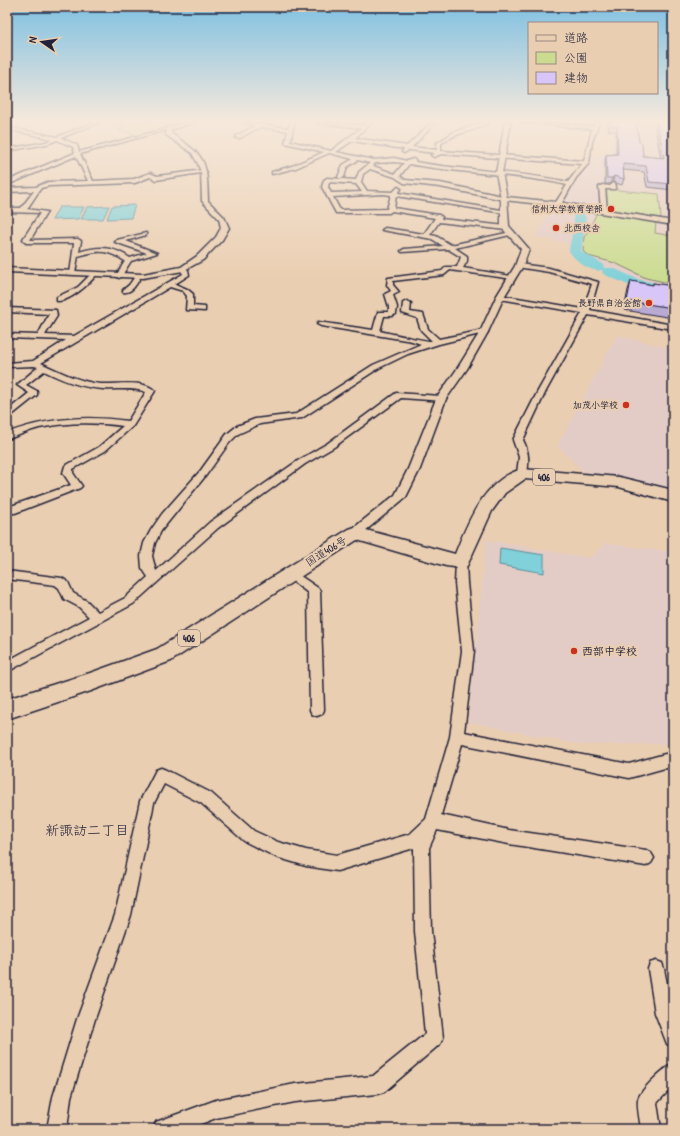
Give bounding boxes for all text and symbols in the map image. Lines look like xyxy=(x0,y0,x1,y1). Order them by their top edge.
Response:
north arrow xyxy=(22,22,62,62)
legend xyxy=(528,22,658,94)
text: 道路 xyxy=(564,29,588,46)
text: N xyxy=(25,35,40,44)
text: 公園 xyxy=(564,49,588,66)
text: 建物 xyxy=(564,69,588,86)
place label: 信州大学教育学部 xyxy=(531,203,603,215)
marker: 信州大学教育学部 xyxy=(606,204,616,214)
place label: 北西校舎 xyxy=(564,222,600,234)
marker: 北西校舎 xyxy=(551,223,561,233)
place label: 長野県自治会館 xyxy=(578,297,641,309)
marker: 長野県自治会館 xyxy=(644,298,654,308)
place label: 加茂小学校 xyxy=(573,399,618,411)
marker: 加茂小学校 xyxy=(621,400,631,410)
road number: 406 xyxy=(533,469,555,485)
street label: 国道406号 xyxy=(303,533,349,569)
road number: 406 xyxy=(178,630,200,646)
place label: 西部中学校 xyxy=(582,644,637,658)
marker: 西部中学校 xyxy=(569,646,579,656)
district label: 新諏訪二丁目 xyxy=(45,820,129,839)

